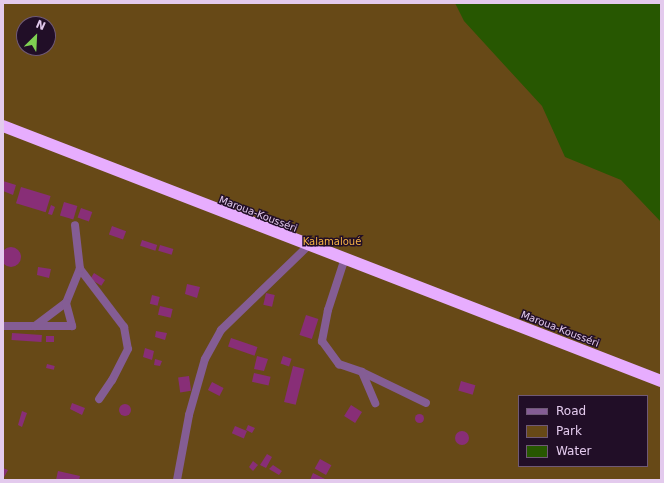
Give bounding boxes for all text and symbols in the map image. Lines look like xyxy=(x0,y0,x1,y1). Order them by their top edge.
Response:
north arrow xyxy=(16,16,56,56)
text: N xyxy=(34,18,48,33)
street label: Maroua-Kousséri xyxy=(217,194,299,234)
park label: Kalamaloué xyxy=(303,236,361,248)
street label: Maroua-Kousséri xyxy=(519,309,601,349)
legend xyxy=(518,395,648,467)
text: Road xyxy=(556,404,586,418)
text: Park xyxy=(556,424,582,438)
text: Water xyxy=(556,444,591,458)

